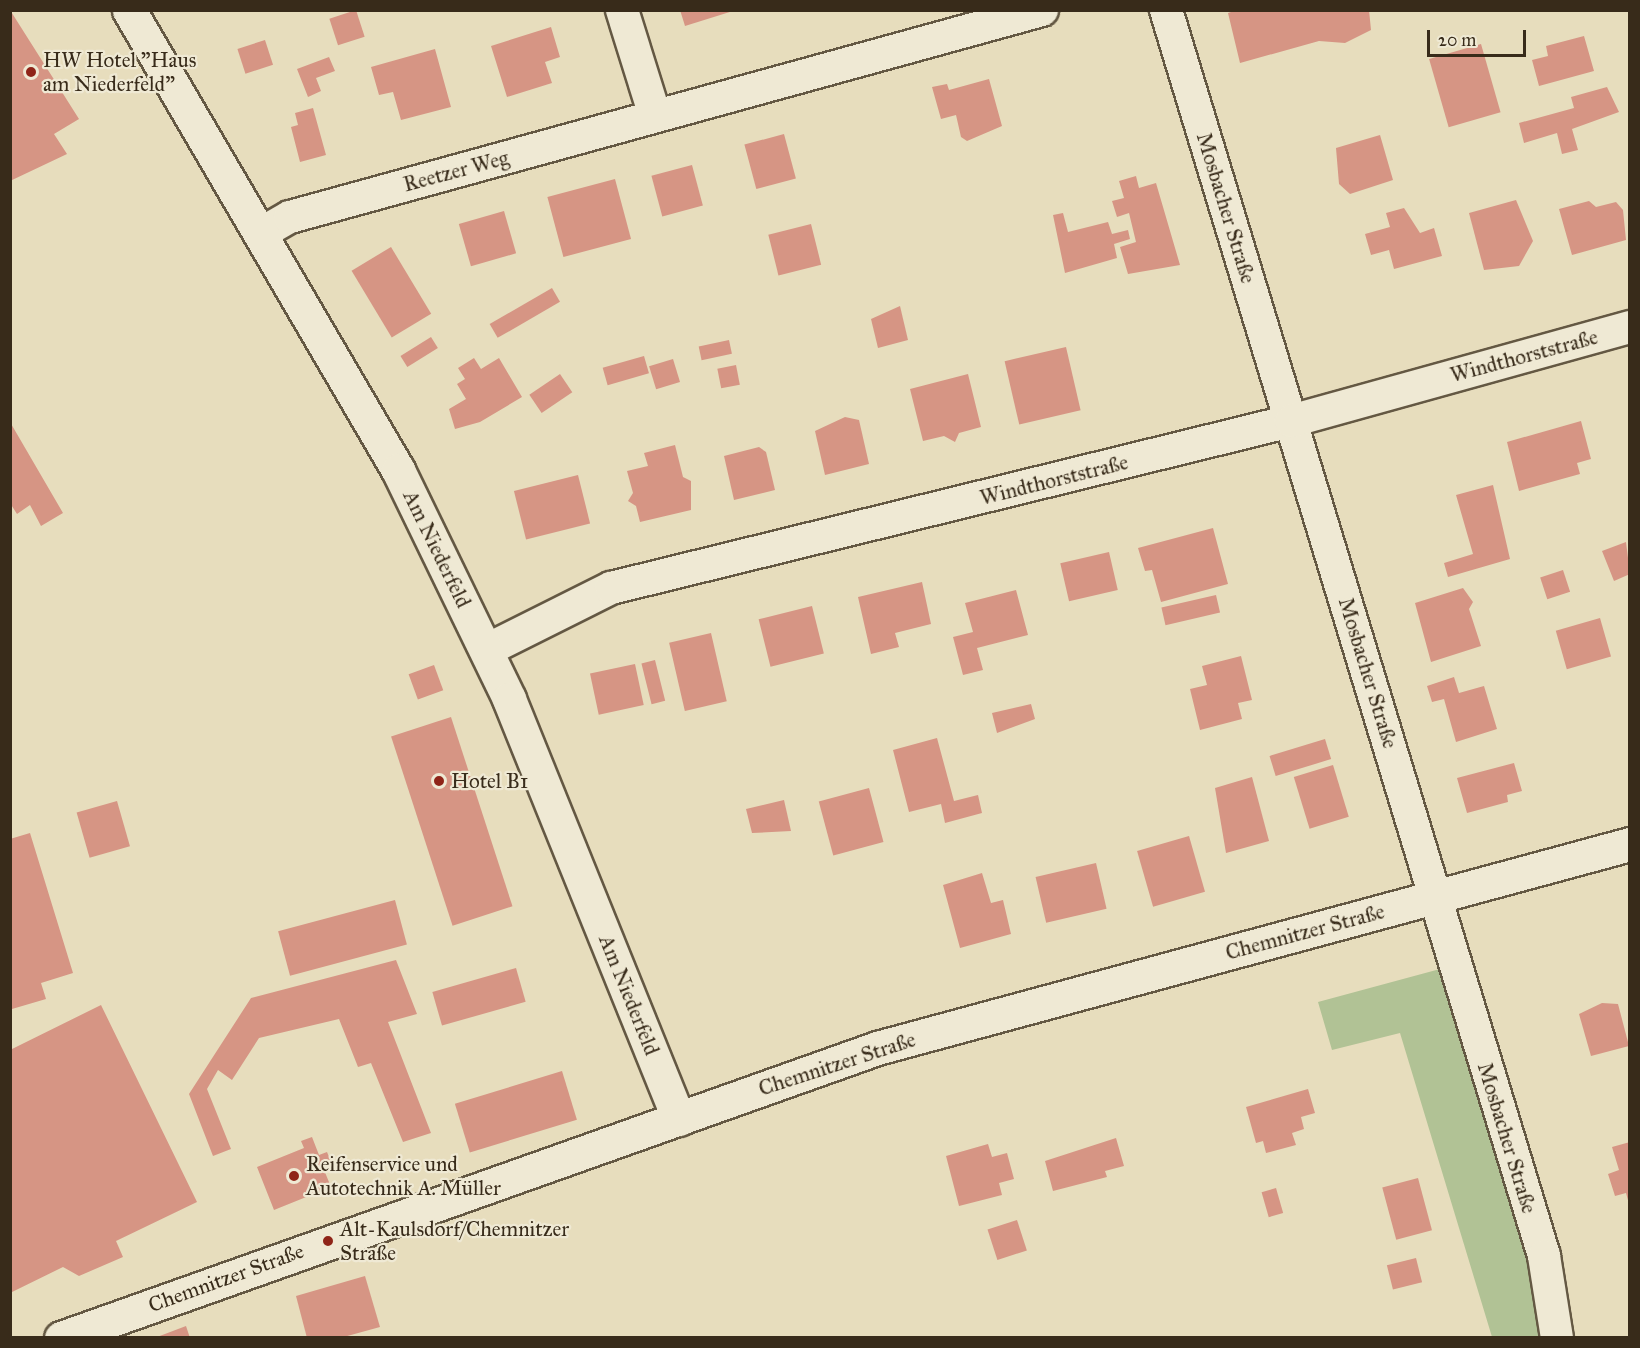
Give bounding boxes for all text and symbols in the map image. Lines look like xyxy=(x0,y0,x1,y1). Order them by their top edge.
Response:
scale bar xyxy=(1430,18,1529,56)
text: 20 m xyxy=(1438,29,1476,51)
place label: HW Hotel "Haus am Niederfeld" xyxy=(43,47,196,97)
marker: HW Hotel "Haus am Niederfeld" xyxy=(24,65,38,79)
street label: Mosbacher Straße xyxy=(1191,130,1261,286)
street label: Reetzer Weg xyxy=(401,145,511,197)
street label: Windthorststraße xyxy=(1447,324,1601,388)
street label: Windthorststraße xyxy=(977,449,1131,511)
street label: Am Niederfeld xyxy=(398,486,476,612)
street label: Mosbacher Straße xyxy=(1333,595,1403,751)
place label: Hotel B1 xyxy=(451,768,528,794)
marker: Hotel B1 xyxy=(432,774,446,788)
street label: Chemnitzer Straße xyxy=(1223,899,1387,965)
street label: Am Niederfeld xyxy=(593,931,665,1059)
street label: Chemnitzer Straße xyxy=(755,1027,919,1101)
street label: Mosbacher Straße xyxy=(1472,1060,1542,1216)
place label: Reifenservice und Autotechnik A. Müller xyxy=(306,1151,501,1201)
marker: Reifenservice und Autotechnik A. Müller xyxy=(287,1169,301,1183)
place label: Alt-Kaulsdorf/Chemnitzer Straße xyxy=(340,1216,569,1266)
marker: Alt-Kaulsdorf/Chemnitzer Straße xyxy=(321,1234,335,1248)
street label: Chemnitzer Straße xyxy=(145,1238,307,1318)

